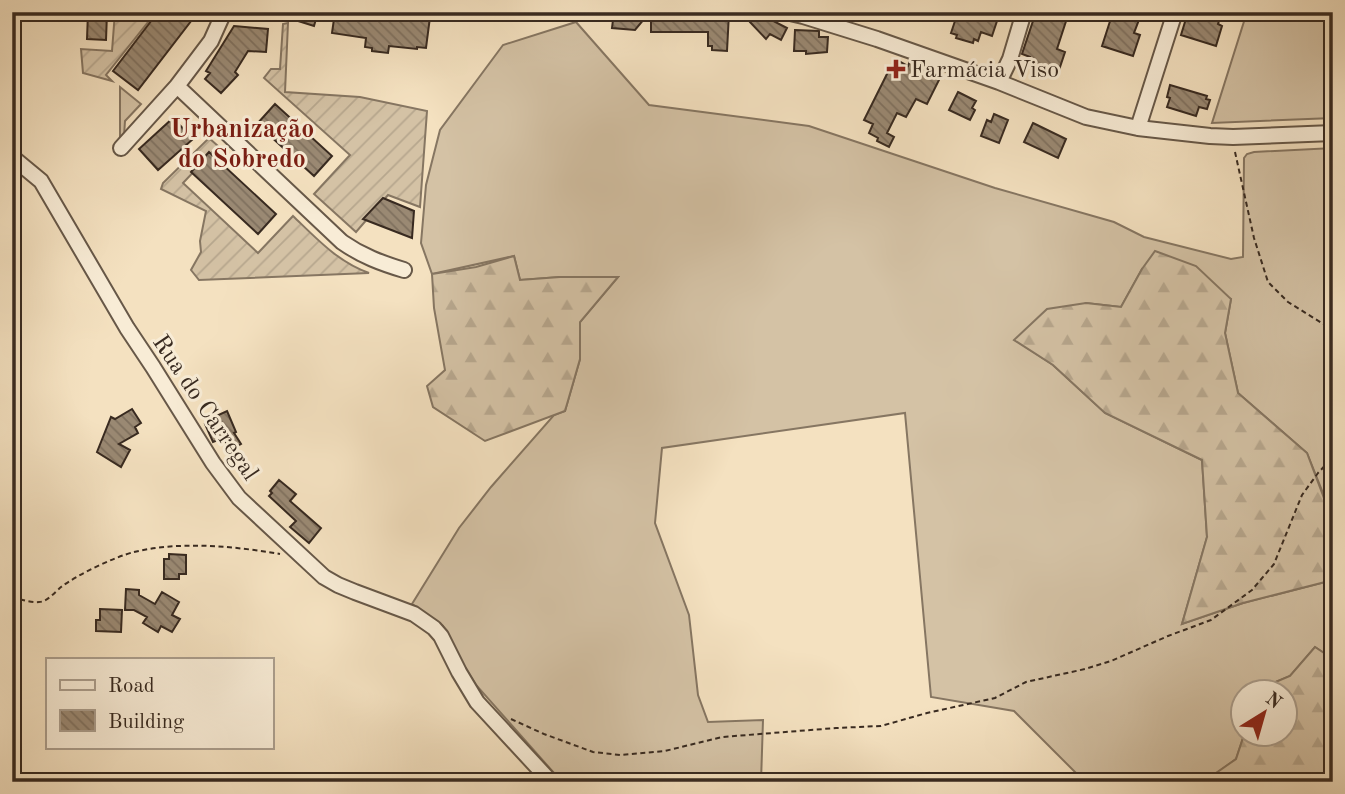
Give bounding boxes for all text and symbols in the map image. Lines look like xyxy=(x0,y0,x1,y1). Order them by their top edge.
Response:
place label: Farmácia Viso xyxy=(910,59,1059,83)
marker: Farmácia Viso xyxy=(888,61,904,77)
district label: Urbanização do Sobredo xyxy=(170,117,314,173)
street label: Rua do Carregal xyxy=(147,331,262,485)
legend xyxy=(46,658,273,748)
text: Road xyxy=(108,676,155,697)
north arrow xyxy=(1230,678,1300,748)
text: N xyxy=(1261,689,1285,714)
text: Building xyxy=(108,712,185,733)

